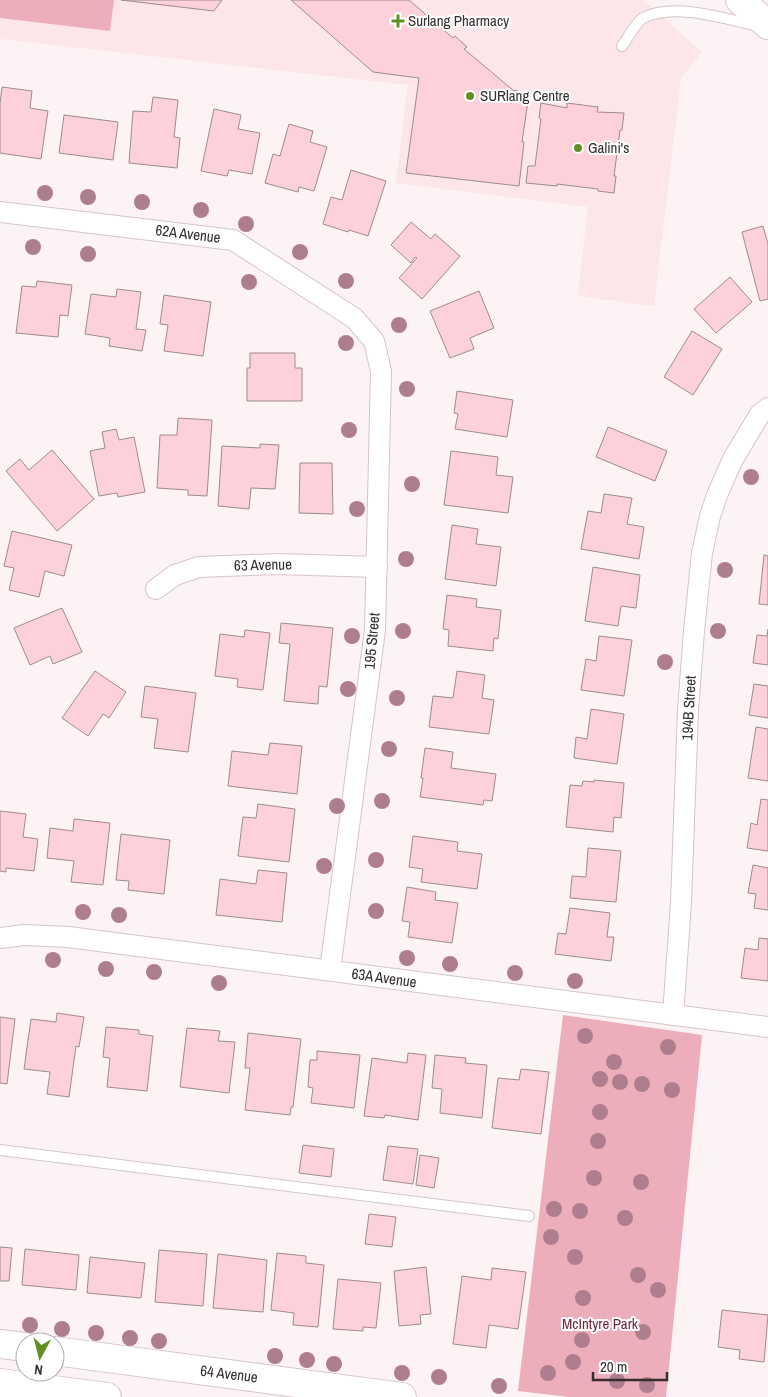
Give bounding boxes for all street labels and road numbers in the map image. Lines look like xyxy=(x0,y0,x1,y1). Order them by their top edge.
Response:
street label: 62A Avenue xyxy=(154,219,222,248)
street label: 63 Avenue xyxy=(234,553,292,576)
street label: 195 Street xyxy=(359,611,384,670)
street label: 194B Street xyxy=(676,674,701,741)
street label: 63A Avenue xyxy=(350,963,418,992)
street label: 64 Avenue xyxy=(199,1360,259,1387)

